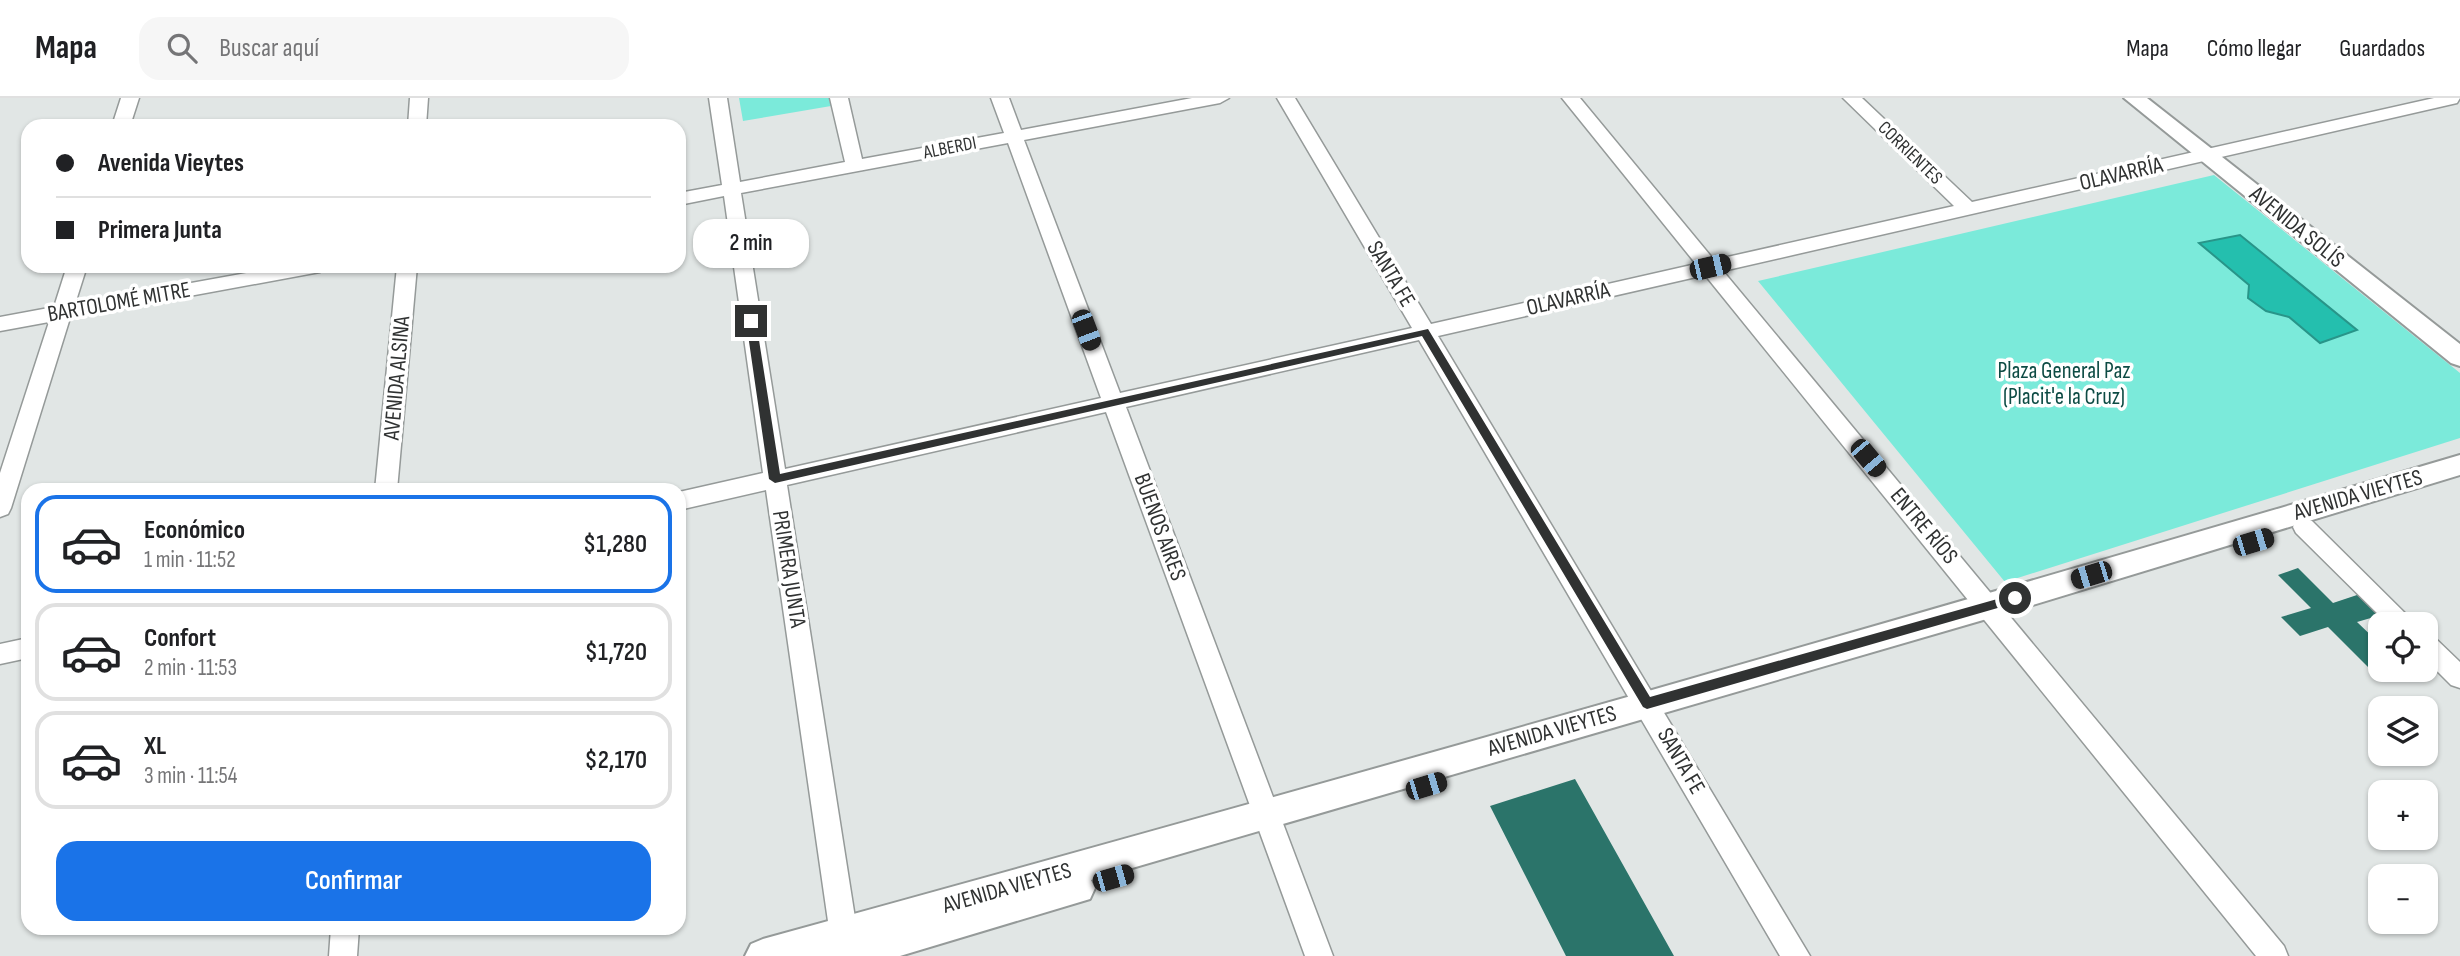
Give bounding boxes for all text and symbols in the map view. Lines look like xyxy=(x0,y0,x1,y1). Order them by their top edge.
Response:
search box xyxy=(139,17,629,80)
text: Mapa xyxy=(35,28,97,68)
icon: search xyxy=(163,29,201,67)
text: Buscar aquí xyxy=(219,33,319,64)
text: Mapa xyxy=(2126,34,2169,63)
text: Cómo llegar xyxy=(2207,34,2301,63)
text: Guardados xyxy=(2339,34,2425,63)
street label: CORRIENTES xyxy=(1873,117,1947,189)
street label: ALBERDI xyxy=(921,132,978,165)
text: Avenida Vieytes xyxy=(98,148,244,179)
street label: OLAVARRÍA xyxy=(2077,151,2165,197)
street label: AVENIDA SOLÍS xyxy=(2243,180,2350,274)
text: Primera Junta xyxy=(98,215,222,246)
callout: 2 min xyxy=(693,220,809,268)
text: 2 min xyxy=(729,229,773,257)
street label: SANTA FE xyxy=(1360,236,1422,312)
car xyxy=(1688,252,1733,282)
street label: BARTOLOMÉ MITRE xyxy=(45,276,193,328)
street label: OLAVARRÍA xyxy=(1524,276,1612,322)
route end xyxy=(735,305,767,337)
car xyxy=(1069,307,1104,353)
street label: AVENIDA ALSINA xyxy=(378,315,416,442)
park label: Plaza General Paz (Placit'e la Cruz) xyxy=(1997,357,2131,411)
car xyxy=(1847,435,1890,481)
street label: AVENIDA VIEYTES xyxy=(2289,463,2426,527)
street label: BUENOS AIRES xyxy=(1128,470,1192,584)
street label: ENTRE RÍOS xyxy=(1884,482,1964,570)
street label: PRIMERA JUNTA xyxy=(766,508,812,630)
icon: car xyxy=(60,513,123,576)
text: Económico xyxy=(144,515,245,546)
car xyxy=(2230,526,2277,558)
text: $1,280 xyxy=(583,529,647,560)
text: 1 min · 11:52 xyxy=(144,546,236,574)
car xyxy=(2068,559,2115,591)
route start xyxy=(1999,582,2031,614)
map controls xyxy=(2368,612,2438,934)
button: locate xyxy=(2368,612,2438,682)
icon: car xyxy=(60,621,123,684)
text: Confort xyxy=(144,623,216,654)
text: $1,720 xyxy=(585,637,647,668)
text: 2 min · 11:53 xyxy=(144,654,237,682)
button: layers xyxy=(2368,696,2438,766)
street label: AVENIDA VIEYTES xyxy=(1483,699,1620,763)
street label: SANTA FE xyxy=(1651,723,1711,799)
icon: car xyxy=(60,729,123,792)
text: XL xyxy=(144,731,166,762)
text: $2,170 xyxy=(585,745,647,776)
text: 3 min · 11:54 xyxy=(144,762,237,790)
car xyxy=(1403,770,1450,802)
button: + xyxy=(2368,780,2438,850)
button: Confirmar xyxy=(56,841,651,921)
street label: AVENIDA VIEYTES xyxy=(938,856,1075,920)
car xyxy=(1090,862,1137,894)
button: − xyxy=(2368,864,2438,934)

